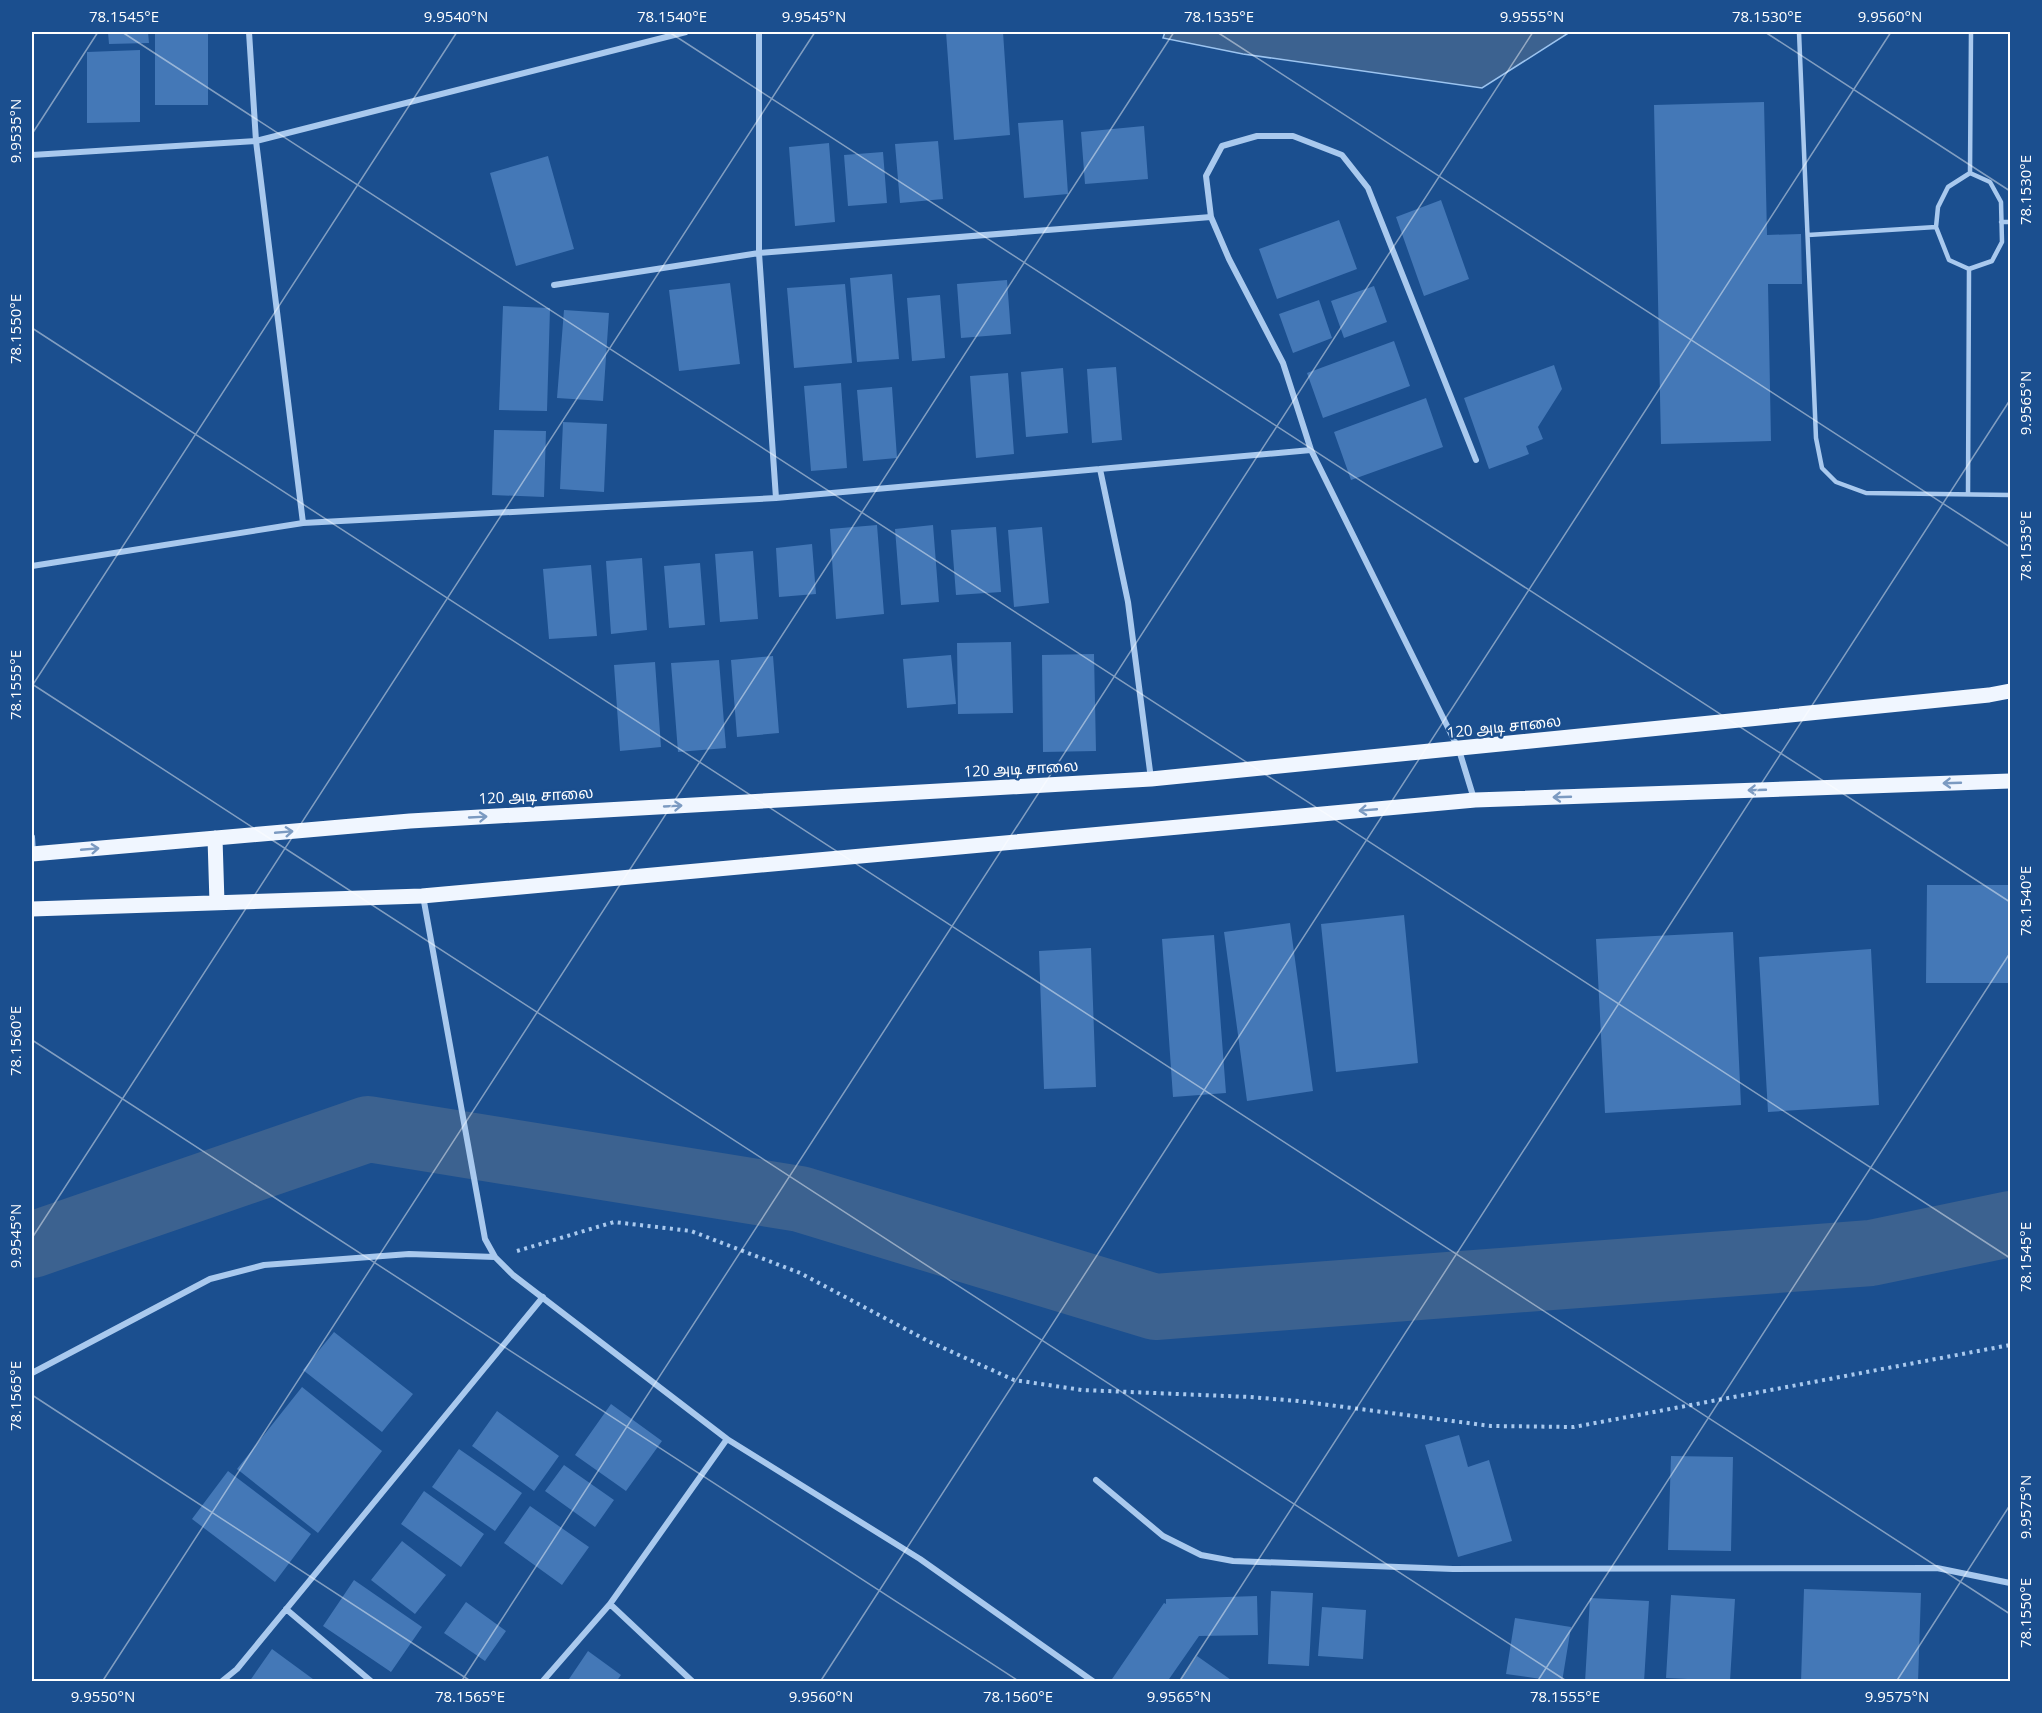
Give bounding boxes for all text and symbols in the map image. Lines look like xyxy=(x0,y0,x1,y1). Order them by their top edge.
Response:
text: 78.1545°E xyxy=(89,6,159,26)
text: 9.9540°N xyxy=(424,6,488,26)
text: 78.1540°E xyxy=(637,6,707,26)
text: 9.9545°N xyxy=(782,6,846,26)
text: 78.1535°E xyxy=(1184,6,1254,26)
text: 9.9555°N xyxy=(1500,6,1564,26)
text: 78.1530°E xyxy=(1732,6,1802,26)
text: 9.9560°N xyxy=(1858,6,1922,26)
text: 9.9535°N xyxy=(5,99,25,163)
text: 78.1530°E xyxy=(2015,155,2035,225)
text: 78.1550°E xyxy=(5,294,25,364)
text: 9.9565°N xyxy=(2015,371,2035,435)
text: 78.1535°E xyxy=(2015,511,2035,581)
text: 78.1555°E xyxy=(5,650,25,720)
street label: 120 அடி சாலை xyxy=(1446,710,1562,743)
street label: 120 அடி சாலை xyxy=(963,755,1079,782)
one-way arrow xyxy=(1943,777,1963,788)
street label: 120 அடி சாலை xyxy=(478,782,594,809)
one-way arrow xyxy=(1748,784,1768,796)
one-way arrow xyxy=(1553,792,1573,803)
one-way arrow xyxy=(663,800,683,811)
one-way arrow xyxy=(1358,805,1378,816)
one-way arrow xyxy=(468,811,488,822)
one-way arrow xyxy=(274,826,293,837)
one-way arrow xyxy=(79,843,99,854)
text: 78.1540°E xyxy=(2015,866,2035,936)
text: 78.1560°E xyxy=(5,1006,25,1076)
text: 9.9545°N xyxy=(5,1204,25,1268)
text: 78.1545°E xyxy=(2015,1222,2035,1292)
text: 78.1565°E xyxy=(5,1361,25,1431)
text: 9.9575°N xyxy=(2015,1475,2035,1539)
text: 78.1550°E xyxy=(2015,1578,2035,1648)
text: 9.9550°N xyxy=(71,1686,135,1706)
text: 78.1565°E xyxy=(435,1686,505,1706)
text: 9.9560°N xyxy=(789,1686,853,1706)
text: 78.1560°E xyxy=(983,1686,1053,1706)
text: 9.9565°N xyxy=(1147,1686,1211,1706)
text: 78.1555°E xyxy=(1530,1686,1600,1706)
text: 9.9575°N xyxy=(1865,1686,1929,1706)

